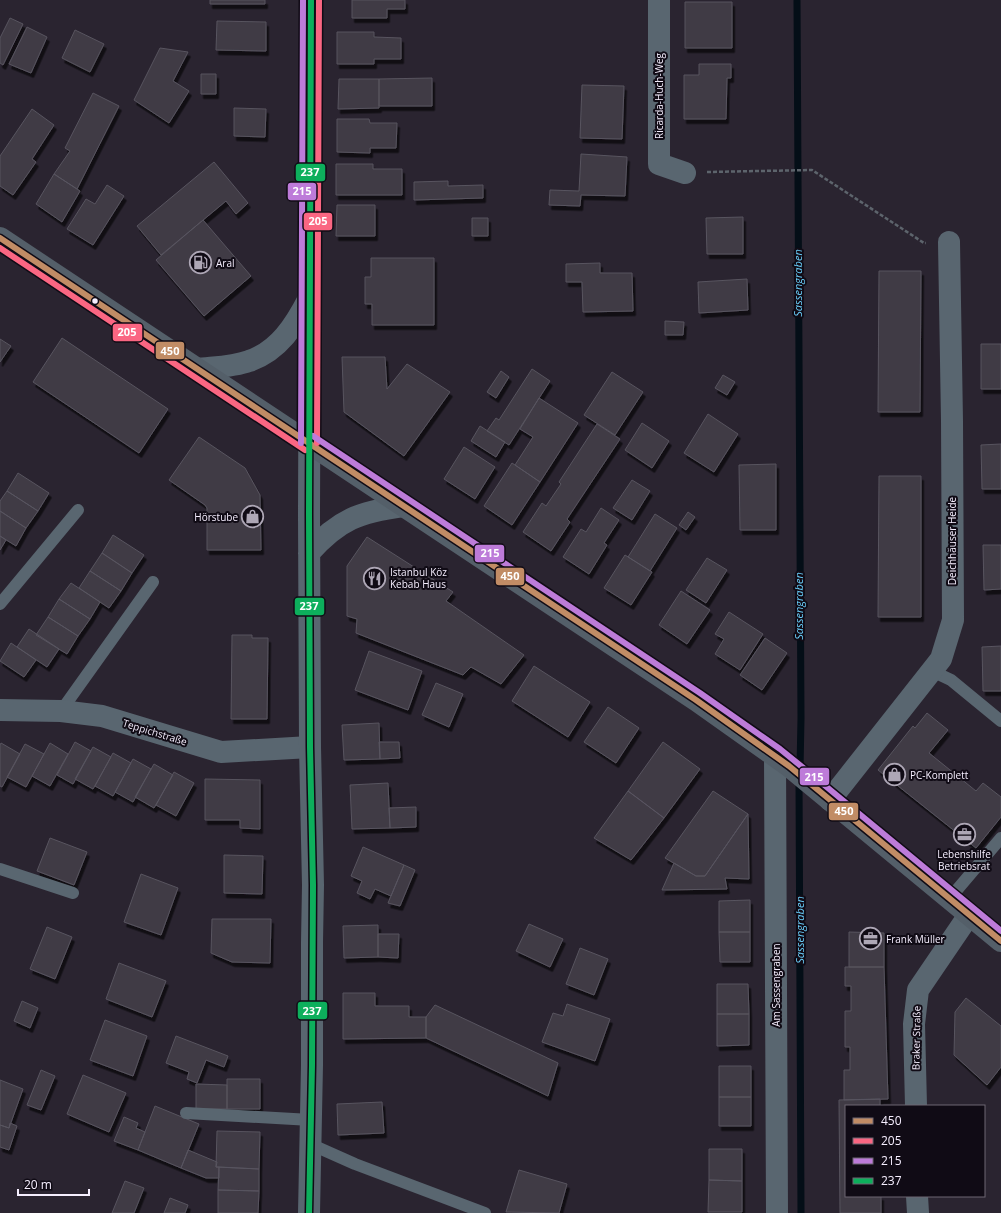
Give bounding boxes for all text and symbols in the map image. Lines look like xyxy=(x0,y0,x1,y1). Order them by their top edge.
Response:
street label: Ricarda-Huch-Weg xyxy=(652,52,666,139)
line badge: 237 xyxy=(295,163,326,182)
text: 237 xyxy=(301,164,319,179)
line badge: 215 xyxy=(287,182,317,201)
text: 215 xyxy=(293,183,311,198)
line badge: 205 xyxy=(303,212,333,231)
text: 205 xyxy=(309,213,327,228)
water label: Sassengraben xyxy=(790,249,805,317)
fuel station icon: Aral xyxy=(187,250,213,276)
place label: Aral xyxy=(216,256,235,270)
unlabelled marker xyxy=(90,296,100,306)
line badge: 205 xyxy=(112,323,143,342)
text: 205 xyxy=(118,324,136,339)
line badge: 450 xyxy=(155,341,185,360)
text: 450 xyxy=(161,343,179,358)
street label: Deichhäuser Heide xyxy=(945,496,959,585)
shop icon: Hörstube xyxy=(240,504,266,530)
place label: Hörstube xyxy=(194,510,238,524)
line badge: 215 xyxy=(474,544,505,563)
text: 215 xyxy=(481,545,499,560)
restaurant icon: Istanbul Köz Kebab Haus xyxy=(362,565,388,591)
place label: Istanbul Köz Kebab Haus xyxy=(390,565,447,591)
line badge: 450 xyxy=(495,567,525,586)
text: 450 xyxy=(501,568,519,583)
water label: Sassengraben xyxy=(791,572,806,640)
line badge: 237 xyxy=(294,597,325,616)
text: 237 xyxy=(300,598,318,613)
street label: Teppichstraße xyxy=(121,716,189,749)
shop icon: PC-Komplett xyxy=(881,762,907,788)
line badge: 215 xyxy=(799,767,830,786)
place label: PC-Komplett xyxy=(910,768,969,782)
text: 215 xyxy=(805,769,823,784)
line badge: 450 xyxy=(828,802,859,821)
text: 450 xyxy=(835,803,853,818)
office icon: Lebenshilfe Betriebsrat xyxy=(951,821,977,847)
place label: Lebenshilfe Betriebsrat xyxy=(937,847,991,873)
water label: Sassengraben xyxy=(792,896,807,964)
office icon: Frank Müller xyxy=(858,926,884,952)
place label: Frank Müller xyxy=(886,932,945,946)
street label: Am Sassengraben xyxy=(769,943,783,1027)
line badge: 237 xyxy=(297,1001,328,1020)
text: 237 xyxy=(303,1003,321,1018)
street label: Braker Straße xyxy=(908,1005,924,1070)
legend xyxy=(845,1105,985,1197)
text: 450 xyxy=(881,1112,902,1129)
text: 205 xyxy=(881,1132,902,1149)
text: 215 xyxy=(881,1152,902,1169)
scale bar xyxy=(18,1171,89,1197)
text: 237 xyxy=(881,1172,902,1189)
text: 20 m xyxy=(24,1176,52,1193)

